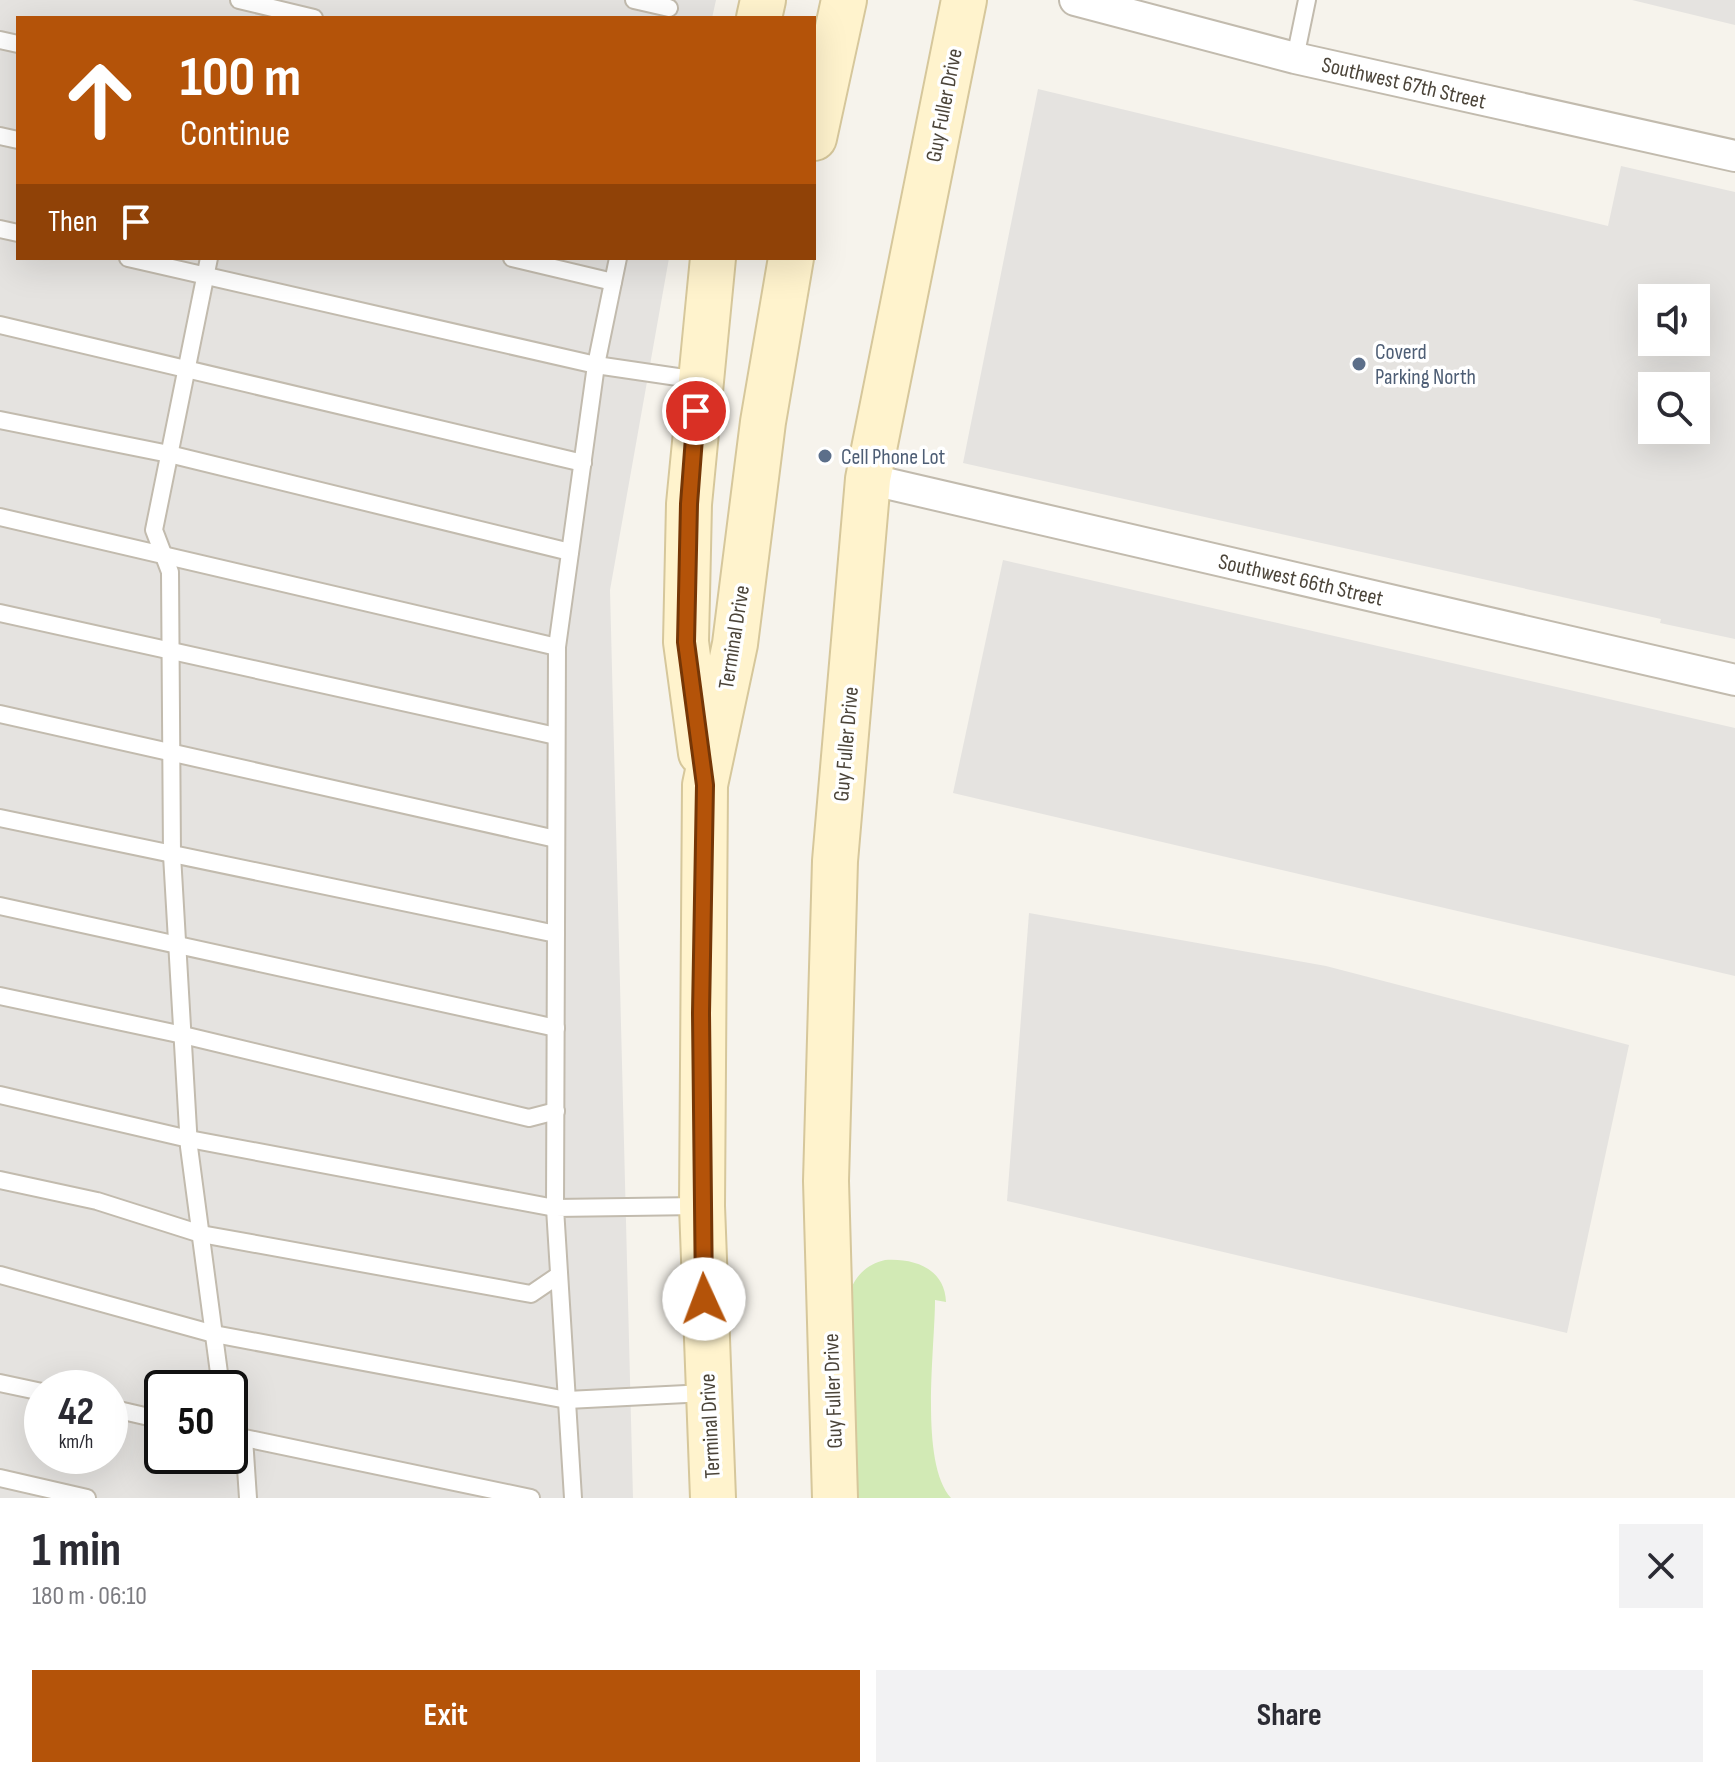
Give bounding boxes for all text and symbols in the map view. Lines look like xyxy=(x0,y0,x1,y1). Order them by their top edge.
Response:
text: 100 m xyxy=(180,45,301,112)
street label: Guy Fuller Drive xyxy=(920,46,969,164)
icon: ahead xyxy=(48,48,152,152)
street label: Southwest 67th Street xyxy=(1319,51,1489,116)
text: Continue xyxy=(180,113,290,156)
icon: arrive xyxy=(114,200,158,244)
text: Then xyxy=(48,204,98,240)
map controls xyxy=(1638,284,1710,444)
button: sound xyxy=(1638,284,1710,356)
place label: Coverd Parking North xyxy=(1375,339,1476,391)
marker: Coverd Parking North xyxy=(1350,355,1368,373)
button: search xyxy=(1638,372,1710,444)
pin xyxy=(662,377,730,445)
icon: arrive xyxy=(674,389,718,433)
place label: Cell Phone Lot xyxy=(841,444,946,471)
marker: Cell Phone Lot xyxy=(816,447,834,465)
street label: Southwest 66th Street xyxy=(1216,548,1386,613)
street label: Terminal Drive xyxy=(713,583,756,691)
street label: Guy Fuller Drive xyxy=(828,686,865,803)
position arrow xyxy=(662,1257,746,1341)
street label: Guy Fuller Drive xyxy=(818,1333,849,1449)
speed limit sign: 50 xyxy=(144,1370,248,1474)
street label: Terminal Drive xyxy=(694,1373,727,1479)
text: 42 xyxy=(58,1388,94,1436)
text: km/h xyxy=(59,1430,93,1454)
text: 1 min xyxy=(32,1522,121,1579)
button: close xyxy=(1619,1524,1703,1608)
text: 180 m · 06:10 xyxy=(32,1581,147,1612)
button: Exit xyxy=(32,1670,860,1762)
button: Share xyxy=(876,1670,1703,1762)

